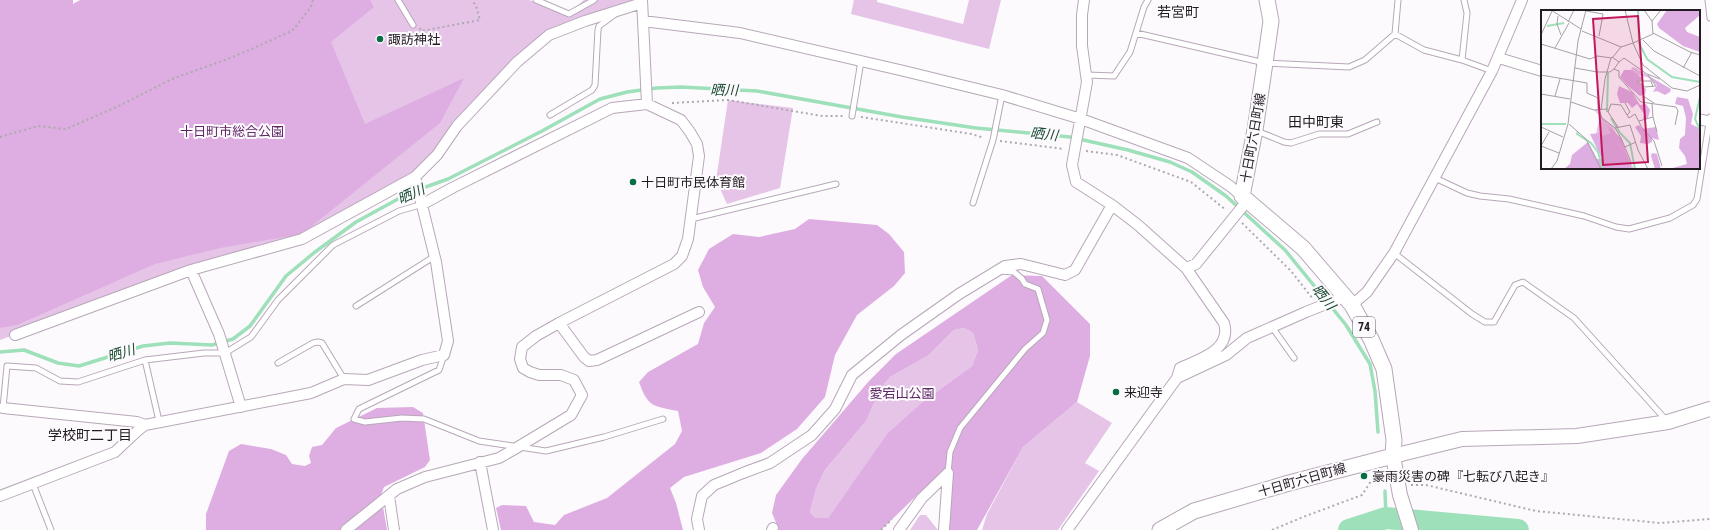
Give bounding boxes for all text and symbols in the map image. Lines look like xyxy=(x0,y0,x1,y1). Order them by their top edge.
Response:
district label: 若宮町 xyxy=(1157,4,1199,20)
inset map xyxy=(1541,10,1700,169)
place label: 諏訪神社 xyxy=(388,32,440,47)
marker: 諏訪神社 xyxy=(375,34,385,44)
water label: 晒川 xyxy=(710,82,740,98)
street label: 十日町六日町線 xyxy=(1238,92,1268,184)
district label: 田中町東 xyxy=(1288,114,1344,130)
park label: 十日町市総合公園 xyxy=(180,124,284,139)
water label: 晒川 xyxy=(1029,125,1061,144)
place label: 十日町市民体育館 xyxy=(641,175,745,190)
marker: 十日町市民体育館 xyxy=(628,177,638,187)
water label: 晒川 xyxy=(395,180,429,207)
water label: 晒川 xyxy=(1309,281,1340,314)
road number: 74 xyxy=(1353,317,1375,337)
water label: 晒川 xyxy=(105,341,139,365)
place label: 来迎寺 xyxy=(1124,385,1163,400)
park label: 愛宕山公園 xyxy=(869,386,935,401)
marker: 来迎寺 xyxy=(1111,387,1121,397)
district label: 学校町二丁目 xyxy=(48,427,132,443)
street label: 十日町六日町線 xyxy=(1256,460,1348,500)
place label: 豪雨災害の碑『七転び八起き』 xyxy=(1372,469,1554,484)
marker: 豪雨災害の碑『七転び八起き』 xyxy=(1359,471,1369,481)

